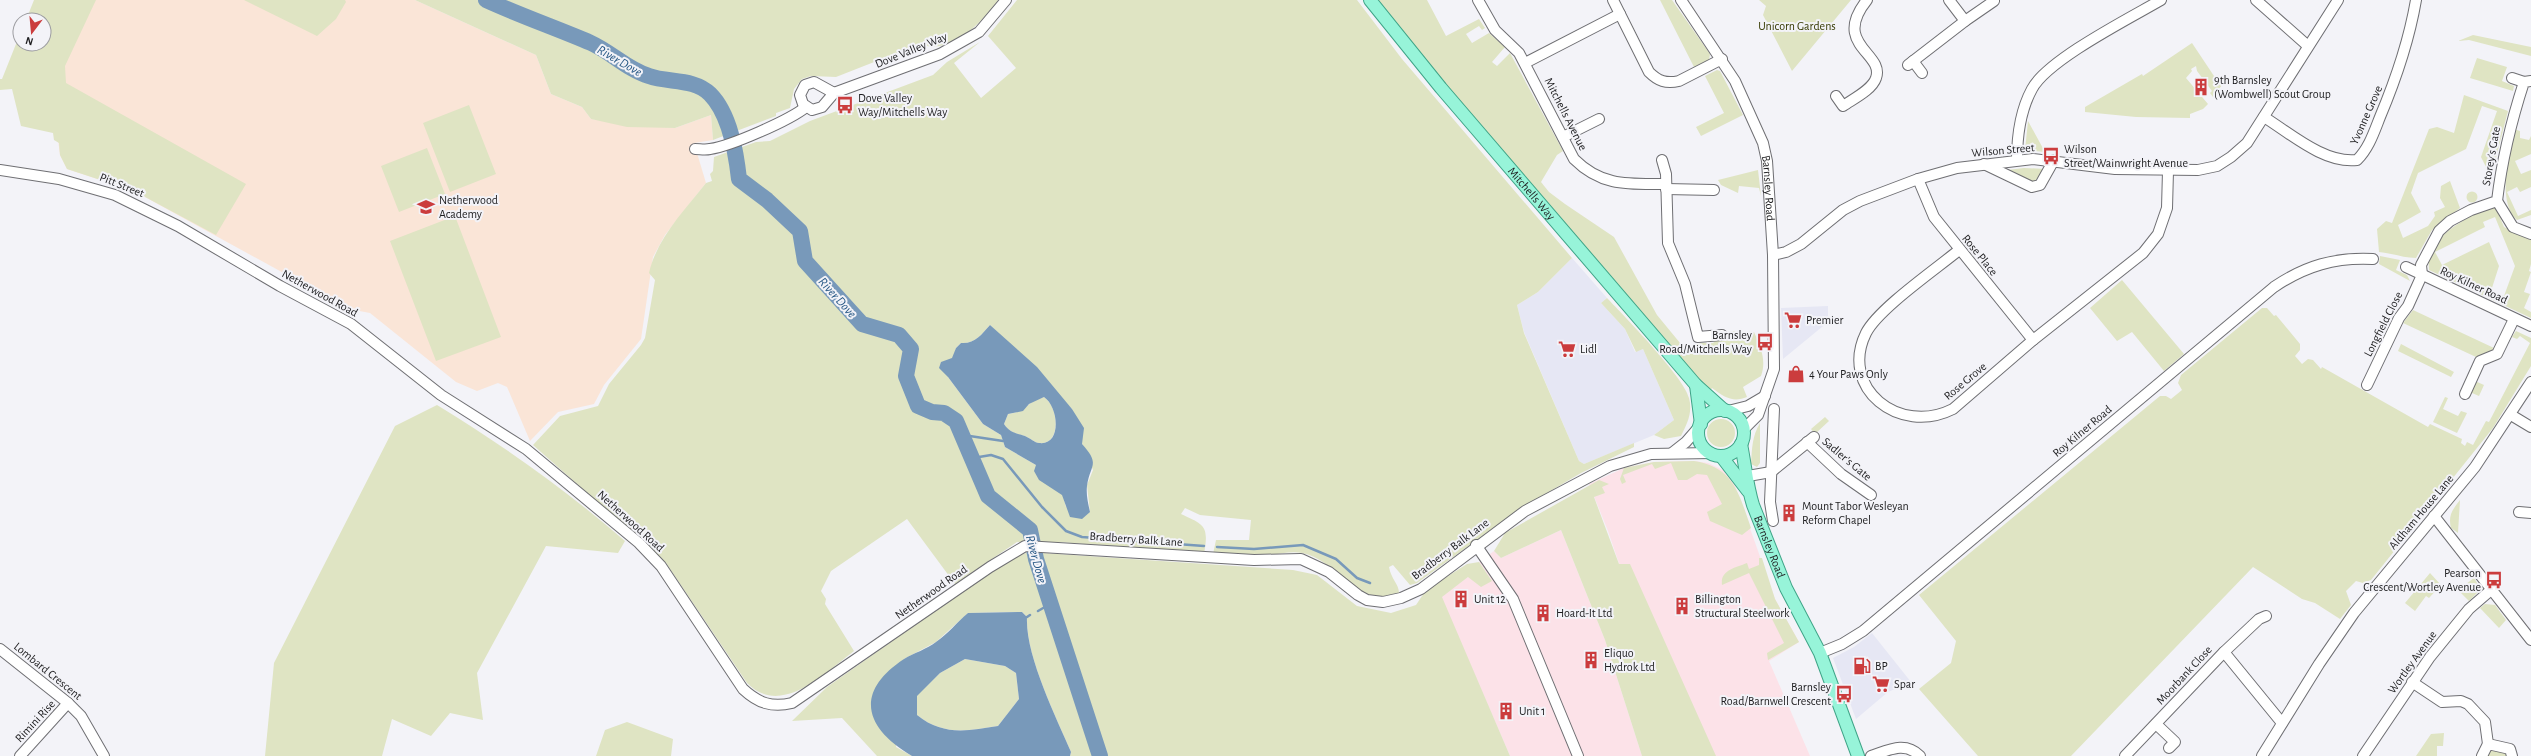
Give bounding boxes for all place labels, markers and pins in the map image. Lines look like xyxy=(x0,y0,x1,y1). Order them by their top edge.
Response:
place label: 9th Barnsley (Wombwell) Scout Group xyxy=(2214,74,2331,100)
building icon: 9th Barnsley (Wombwell) Scout Group xyxy=(2191,77,2211,97)
place label: Dove Valley Way/Mitchells Way xyxy=(858,92,947,119)
bus stop icon: Dove Valley Way/Mitchells Way xyxy=(835,95,855,115)
place label: Wilson Street/Wainwright Avenue xyxy=(2064,143,2188,169)
bus stop icon: Wilson Street/Wainwright Avenue xyxy=(2041,146,2061,166)
place label: Netherwood Academy xyxy=(439,194,498,221)
school or university icon: Netherwood Academy xyxy=(416,197,436,217)
supermarket icon: Premier xyxy=(1783,310,1803,330)
place label: Premier xyxy=(1806,314,1844,326)
place label: Barnsley Road/Mitchells Way xyxy=(1659,329,1752,356)
bus stop icon: Barnsley Road/Mitchells Way xyxy=(1755,332,1775,352)
supermarket icon: Lidl xyxy=(1557,339,1577,359)
place label: Lidl xyxy=(1580,343,1597,355)
shop icon: 4 Your Paws Only xyxy=(1786,364,1806,384)
place label: 4 Your Paws Only xyxy=(1809,368,1888,381)
place label: Mount Tabor Wesleyan Reform Chapel xyxy=(1802,500,1909,526)
building icon: Mount Tabor Wesleyan Reform Chapel xyxy=(1779,503,1799,523)
place label: Pearson Crescent/Wortley Avenue xyxy=(2363,567,2481,594)
bus stop icon: Pearson Crescent/Wortley Avenue xyxy=(2484,570,2504,590)
building icon: Unit 12 xyxy=(1451,589,1471,609)
place label: Unit 12 xyxy=(1474,593,1506,605)
place label: Billington Structural Steelwork xyxy=(1695,593,1790,619)
building icon: Billington Structural Steelwork xyxy=(1672,596,1692,616)
building icon: Hoard-It Ltd xyxy=(1533,603,1553,623)
place label: Hoard-It Ltd xyxy=(1556,607,1612,619)
place label: Eliquo Hydrok Ltd xyxy=(1604,647,1655,674)
building icon: Eliquo Hydrok Ltd xyxy=(1581,650,1601,670)
fuel station icon: BP xyxy=(1852,656,1872,676)
place label: BP xyxy=(1875,660,1888,672)
supermarket icon: Spar xyxy=(1871,674,1891,694)
place label: Spar xyxy=(1894,678,1915,690)
place label: Barnsley Road/Barnwell Crescent xyxy=(1721,681,1831,707)
bus stop icon: Barnsley Road/Barnwell Crescent xyxy=(1834,684,1854,704)
building icon: Unit 1 xyxy=(1496,701,1516,721)
place label: Unit 1 xyxy=(1519,705,1545,717)

